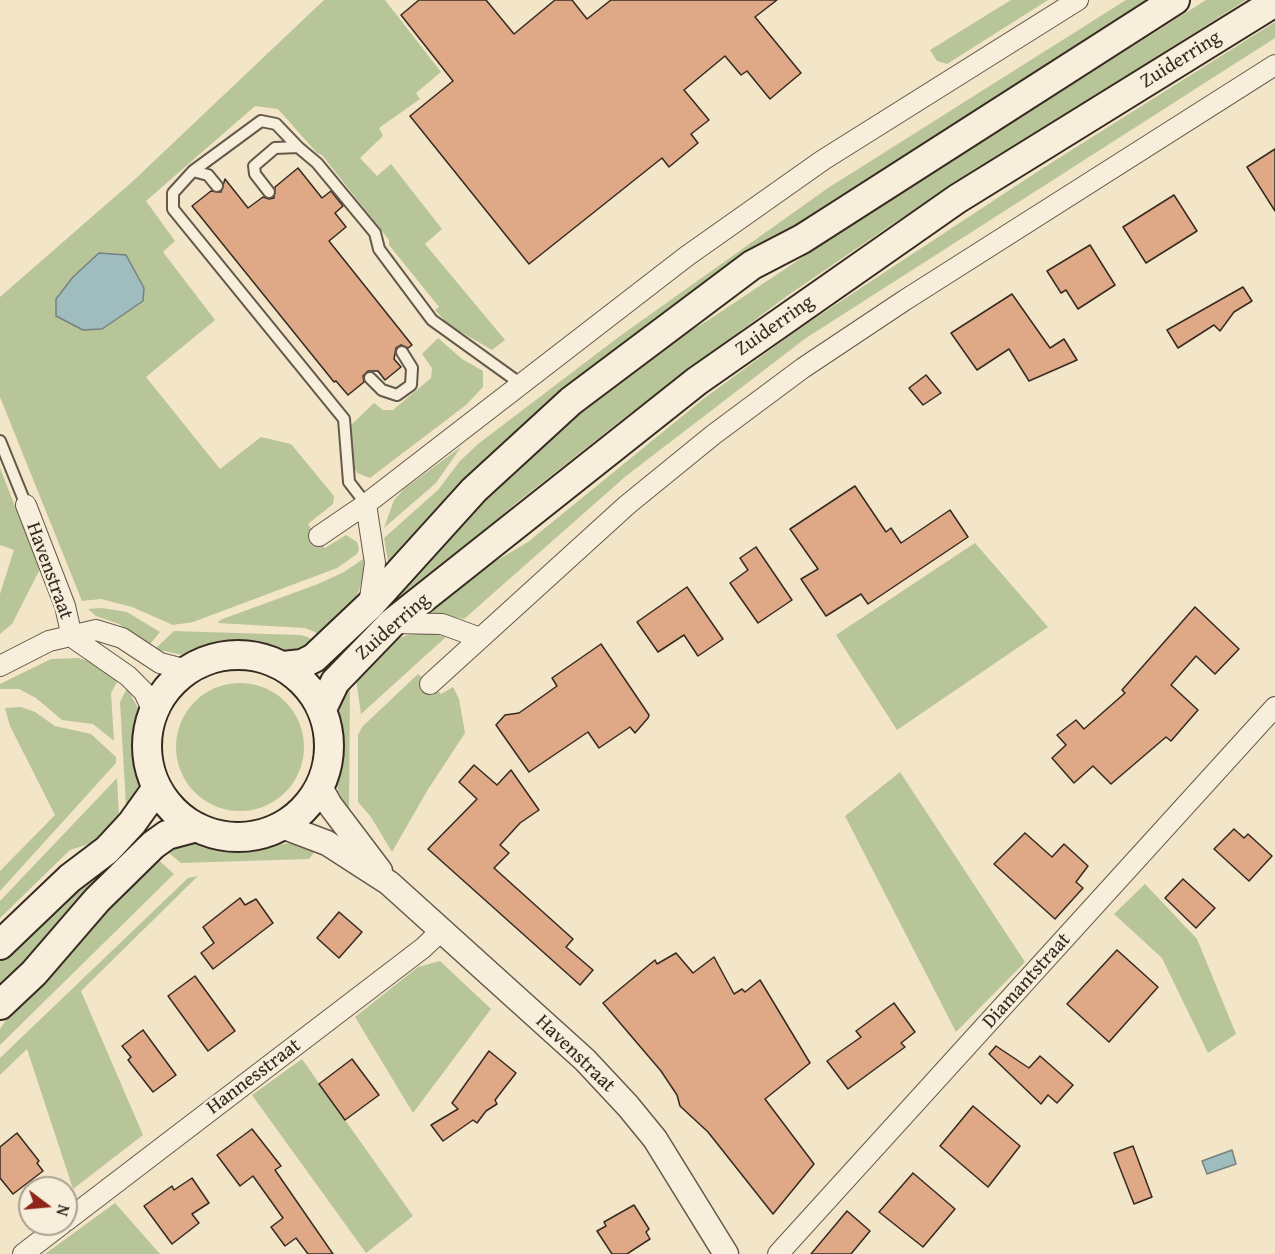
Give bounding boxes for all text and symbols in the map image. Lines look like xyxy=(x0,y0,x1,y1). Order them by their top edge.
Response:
street label: Zuiderring xyxy=(1136,26,1226,94)
street label: Zuiderring xyxy=(731,290,819,362)
street label: Havenstraat xyxy=(20,519,78,623)
street label: Zuiderring xyxy=(351,588,435,666)
street label: Diamantstraat xyxy=(978,928,1076,1034)
street label: Havenstraat xyxy=(530,1010,620,1098)
street label: Hannesstraat xyxy=(202,1034,306,1120)
north arrow xyxy=(18,1176,78,1236)
text: N xyxy=(50,1202,76,1219)

